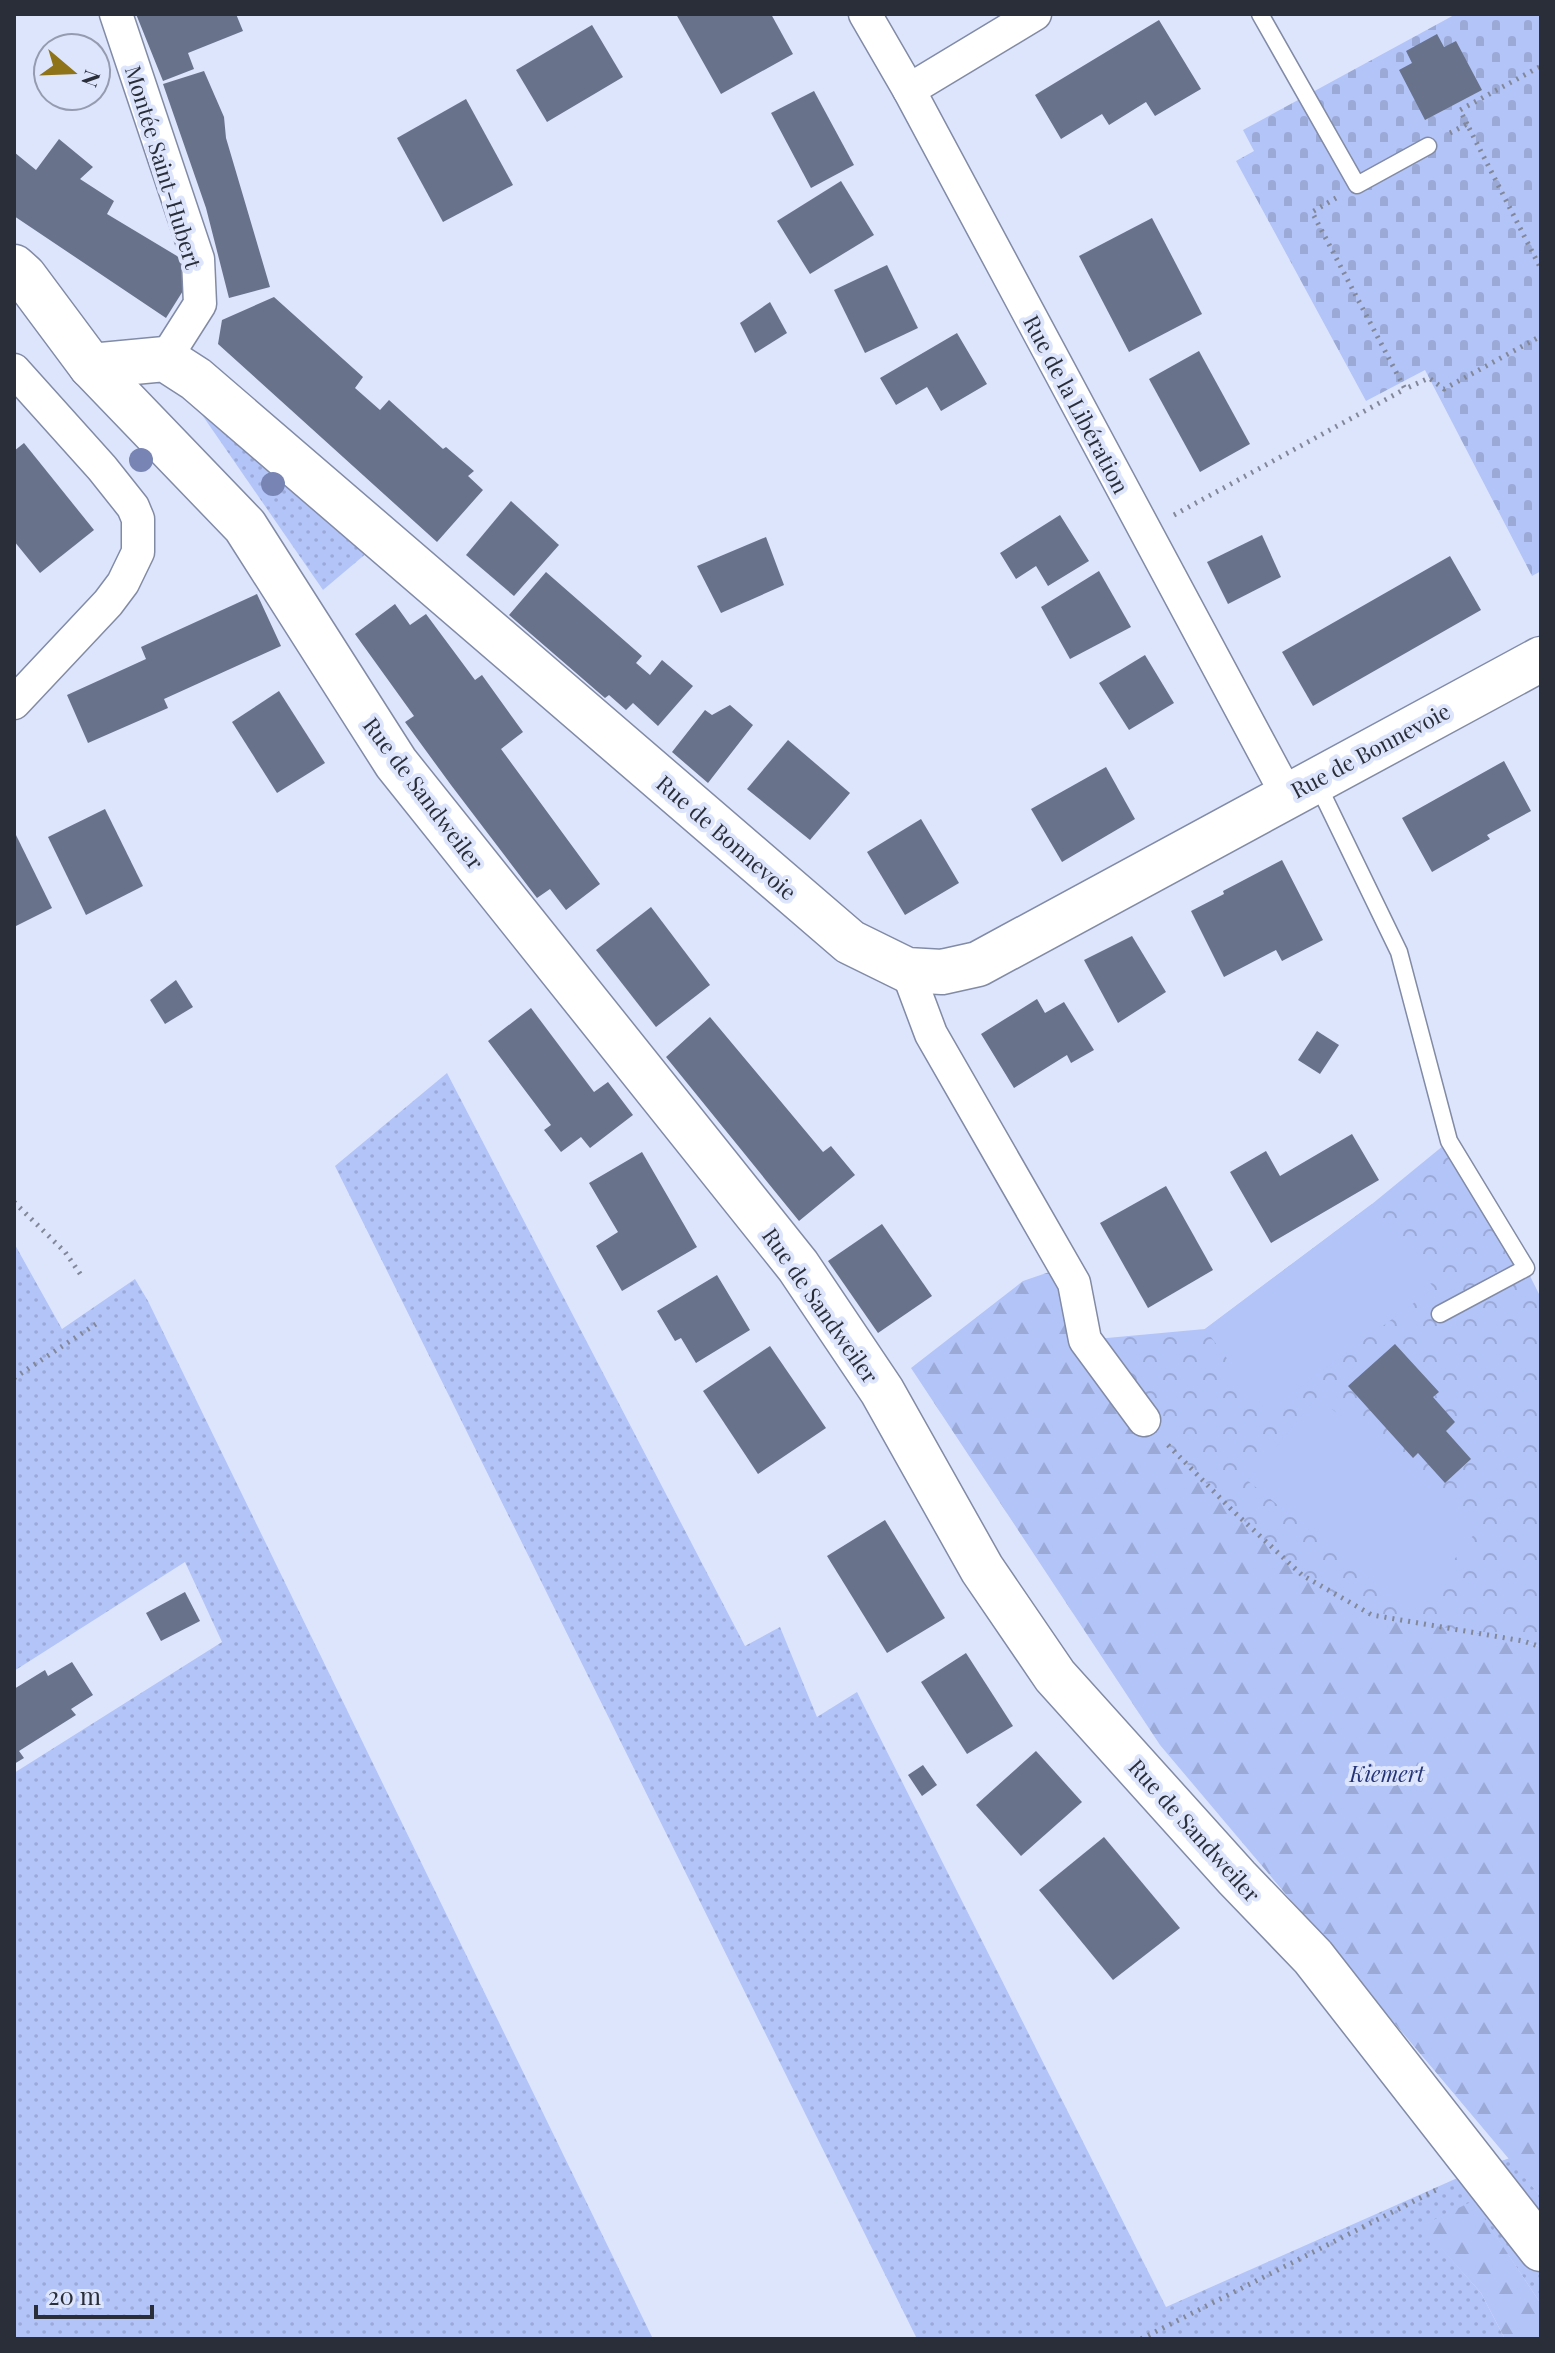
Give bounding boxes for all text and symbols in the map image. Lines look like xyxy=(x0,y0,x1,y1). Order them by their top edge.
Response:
north arrow xyxy=(32,32,112,112)
street label: Montée Saint-Hubert xyxy=(119,62,210,273)
text: N xyxy=(75,66,109,91)
street label: Rue de la Libération xyxy=(1017,310,1137,498)
street label: Rue de Bonnevoie xyxy=(1285,695,1455,805)
street label: Rue de Sandweiler xyxy=(357,711,491,875)
street label: Rue de Bonnevoie xyxy=(651,768,803,906)
street label: Rue de Sandweiler xyxy=(756,1221,886,1389)
street label: Rue de Sandweiler xyxy=(1123,1752,1268,1908)
park label: Kiemert xyxy=(1349,1758,1426,1788)
scale bar xyxy=(36,2269,152,2319)
text: 20 m xyxy=(48,2279,101,2311)

